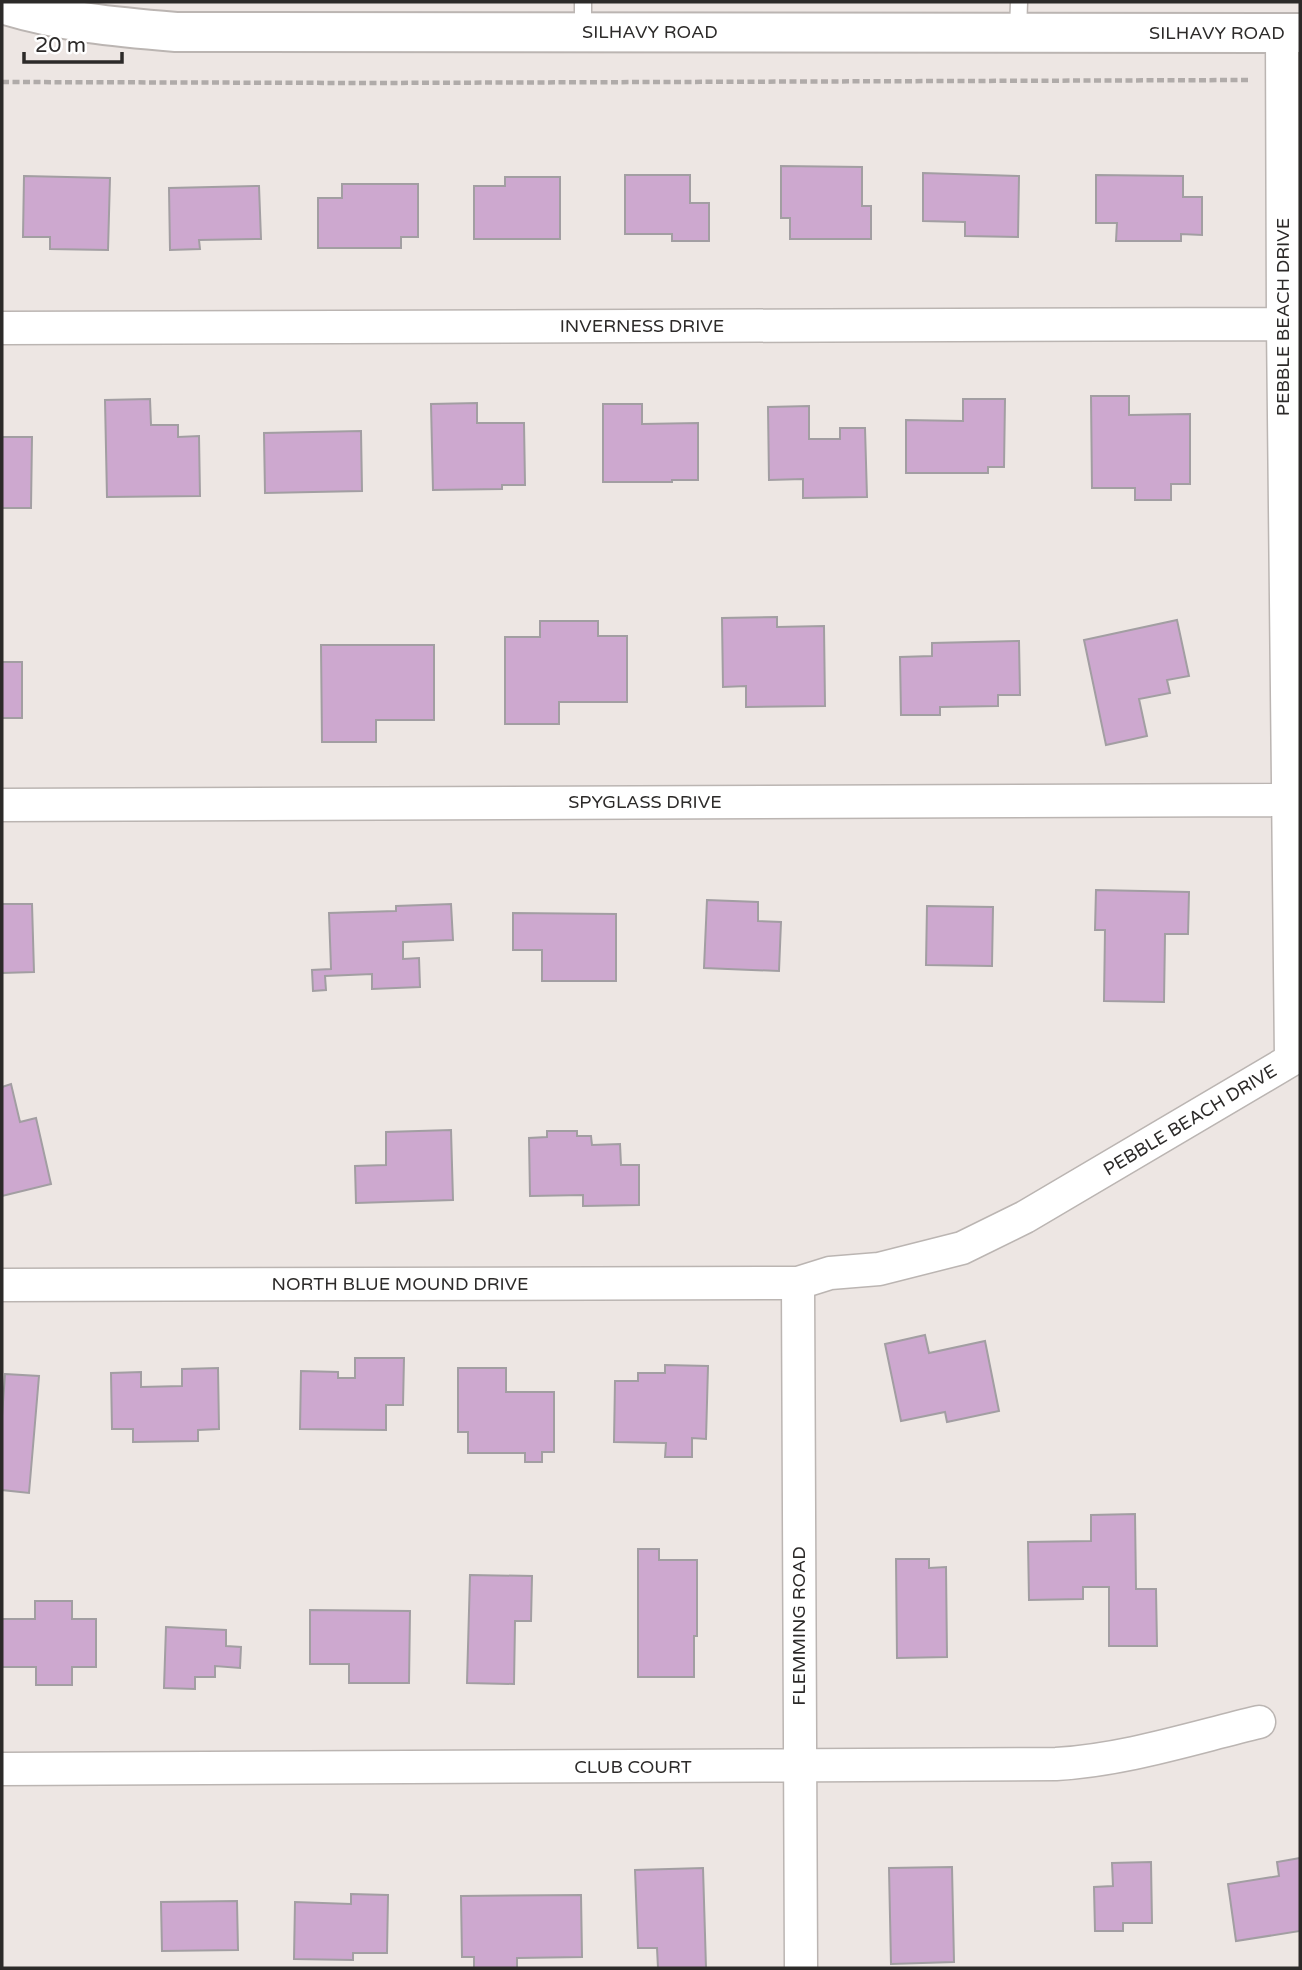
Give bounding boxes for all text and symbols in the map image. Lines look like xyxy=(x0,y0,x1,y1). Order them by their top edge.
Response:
scale bar xyxy=(24,21,122,65)
street label: SILHAVY ROAD xyxy=(582,21,718,43)
street label: SILHAVY ROAD xyxy=(1149,22,1285,44)
text: 20 m xyxy=(35,33,86,58)
street label: PEBBLE BEACH DRIVE xyxy=(1272,218,1294,416)
street label: INVERNESS DRIVE xyxy=(560,315,724,337)
street label: SPYGLASS DRIVE xyxy=(568,791,722,813)
street label: PEBBLE BEACH DRIVE xyxy=(1099,1059,1281,1181)
street label: NORTH BLUE MOUND DRIVE xyxy=(271,1273,529,1295)
street label: FLEMMING ROAD xyxy=(788,1546,810,1706)
street label: CLUB COURT xyxy=(574,1756,692,1778)

